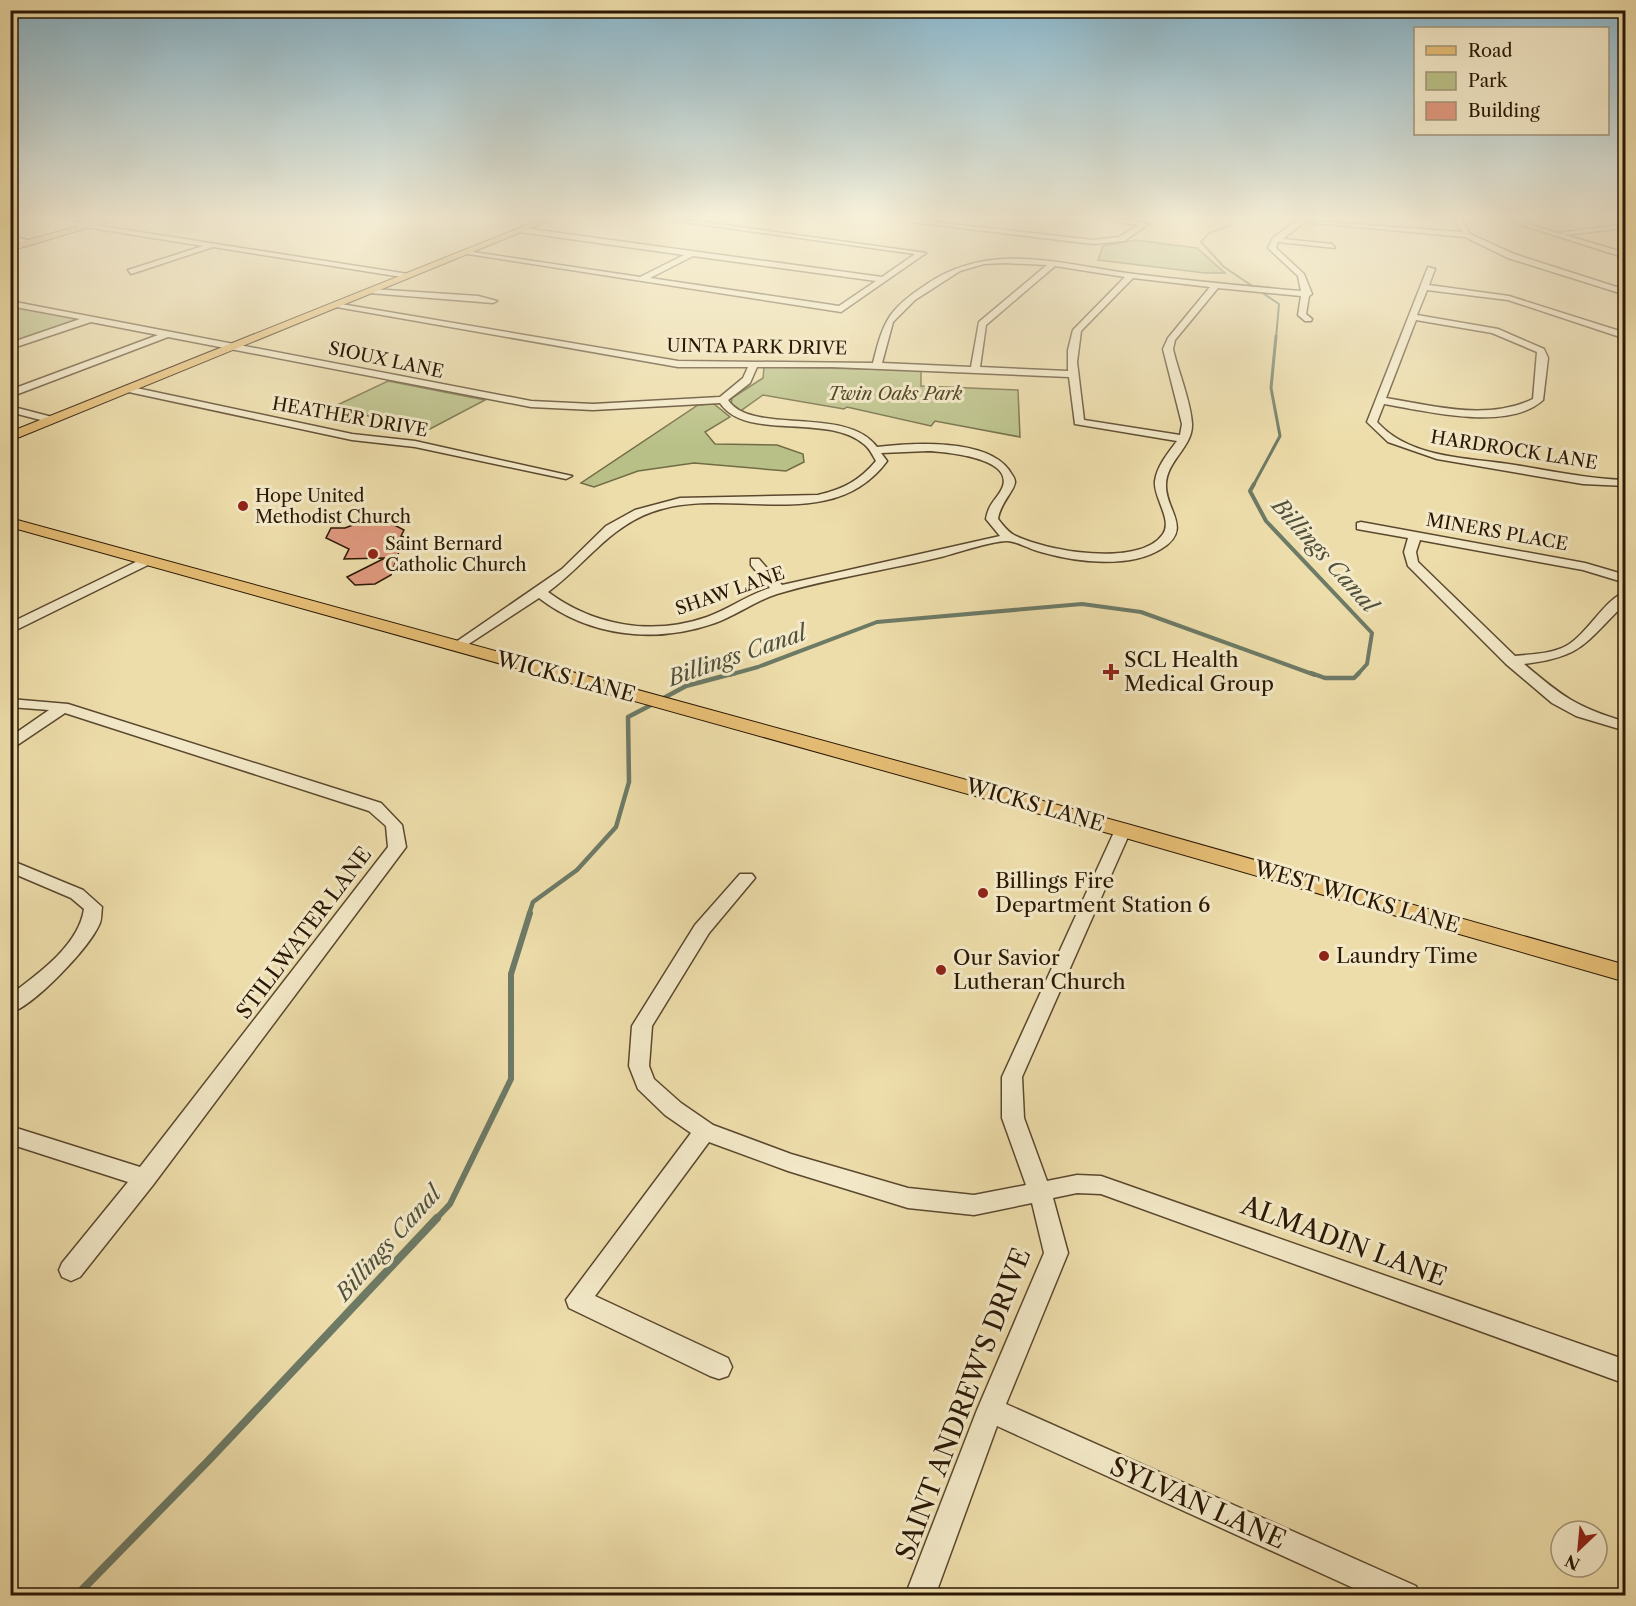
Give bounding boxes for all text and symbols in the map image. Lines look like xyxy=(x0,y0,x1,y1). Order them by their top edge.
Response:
legend xyxy=(1414,27,1609,135)
text: Road xyxy=(1468,40,1513,62)
text: Park xyxy=(1468,70,1509,92)
text: Building xyxy=(1468,100,1540,122)
street label: UINTA PARK DRIVE xyxy=(667,334,847,360)
street label: SIOUX LANE xyxy=(326,337,446,383)
park label: Twin Oaks Park xyxy=(828,383,963,405)
street label: HEATHER DRIVE xyxy=(270,392,430,442)
street label: HARDROCK LANE xyxy=(1429,426,1599,474)
place label: Hope United Methodist Church xyxy=(255,485,411,528)
water label: Billings Canal xyxy=(1265,491,1385,620)
marker: Hope United Methodist Church xyxy=(236,499,250,513)
street label: MINERS PLACE xyxy=(1424,509,1570,555)
place label: Saint Bernard Catholic Church xyxy=(385,533,526,576)
marker: Saint Bernard Catholic Church xyxy=(366,547,380,561)
street label: SHAW LANE xyxy=(672,562,788,620)
water label: Billings Canal xyxy=(662,618,813,692)
street label: WICKS LANE xyxy=(493,646,638,707)
place label: SCL Health Medical Group xyxy=(1124,647,1274,696)
marker: SCL Health Medical Group xyxy=(1102,663,1120,681)
street label: WICKS LANE xyxy=(962,773,1107,836)
street label: STILLWATER LANE xyxy=(231,842,376,1024)
street label: WEST WICKS LANE xyxy=(1251,855,1463,938)
place label: Billings Fire Department Station 6 xyxy=(995,868,1210,917)
marker: Billings Fire Department Station 6 xyxy=(976,886,990,900)
place label: Laundry Time xyxy=(1336,943,1478,968)
place label: Our Savior Lutheran Church xyxy=(953,945,1126,994)
marker: Laundry Time xyxy=(1317,949,1331,963)
marker: Our Savior Lutheran Church xyxy=(934,963,948,977)
water label: Billings Canal xyxy=(329,1178,449,1308)
street label: ALMADIN LANE xyxy=(1236,1189,1451,1293)
street label: SAINT ANDREW'S DRIVE xyxy=(889,1243,1037,1565)
street label: SYLVAN LANE xyxy=(1105,1450,1291,1556)
north arrow xyxy=(1549,1519,1609,1579)
text: N xyxy=(1562,1550,1583,1575)

